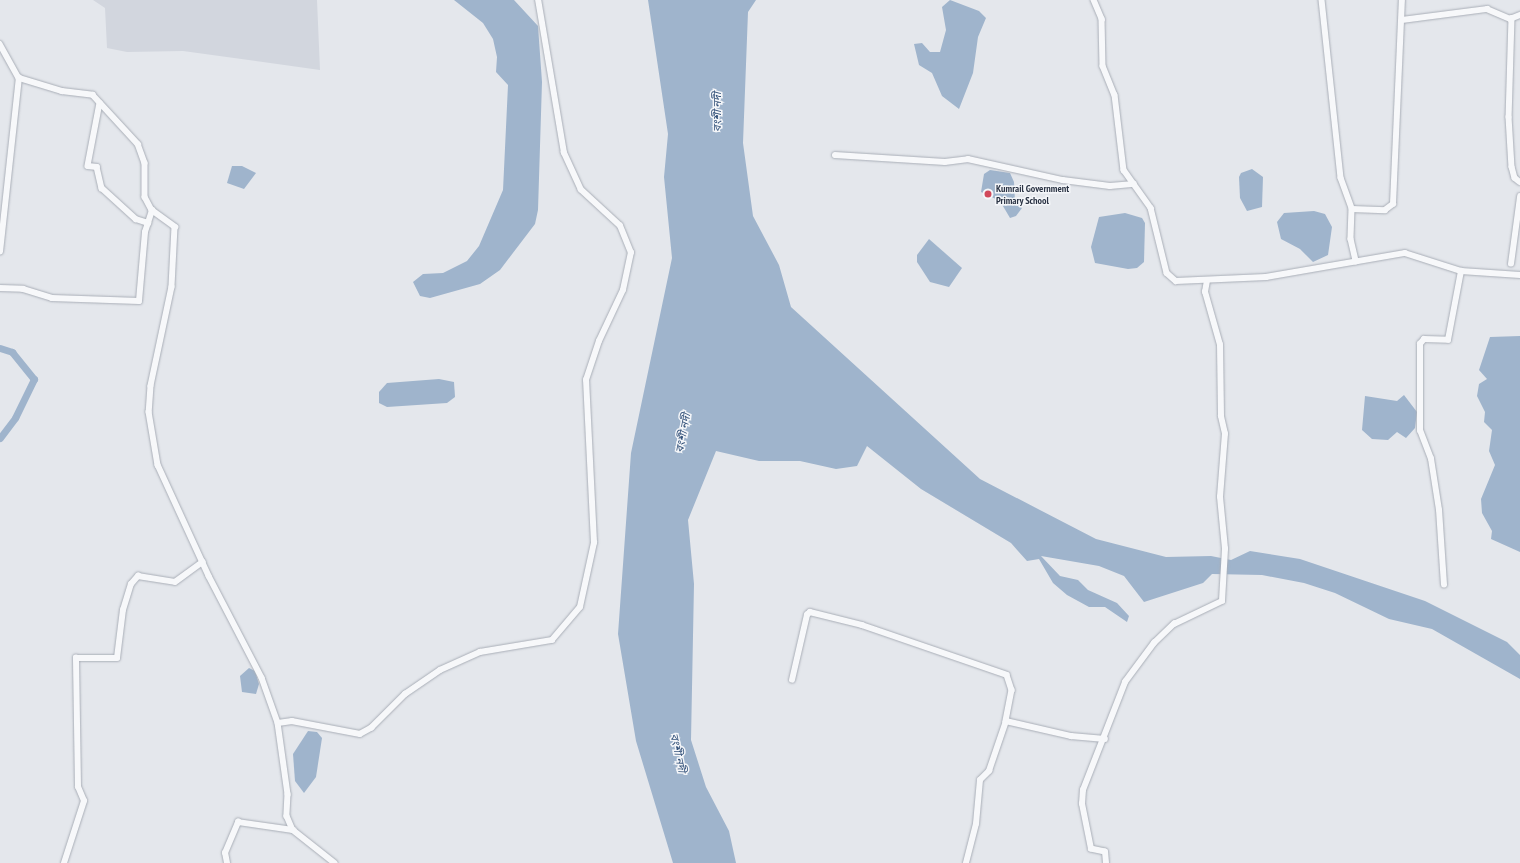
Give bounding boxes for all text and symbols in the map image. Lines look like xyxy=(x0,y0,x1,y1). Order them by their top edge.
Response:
water label: বংশী নদী xyxy=(710,92,724,132)
place label: Kumrail Government Primary School xyxy=(996,182,1069,206)
marker: Kumrail Government Primary School xyxy=(983,189,993,199)
water label: বংশী নদী xyxy=(673,412,693,454)
water label: বংশী নদী xyxy=(667,732,689,774)

